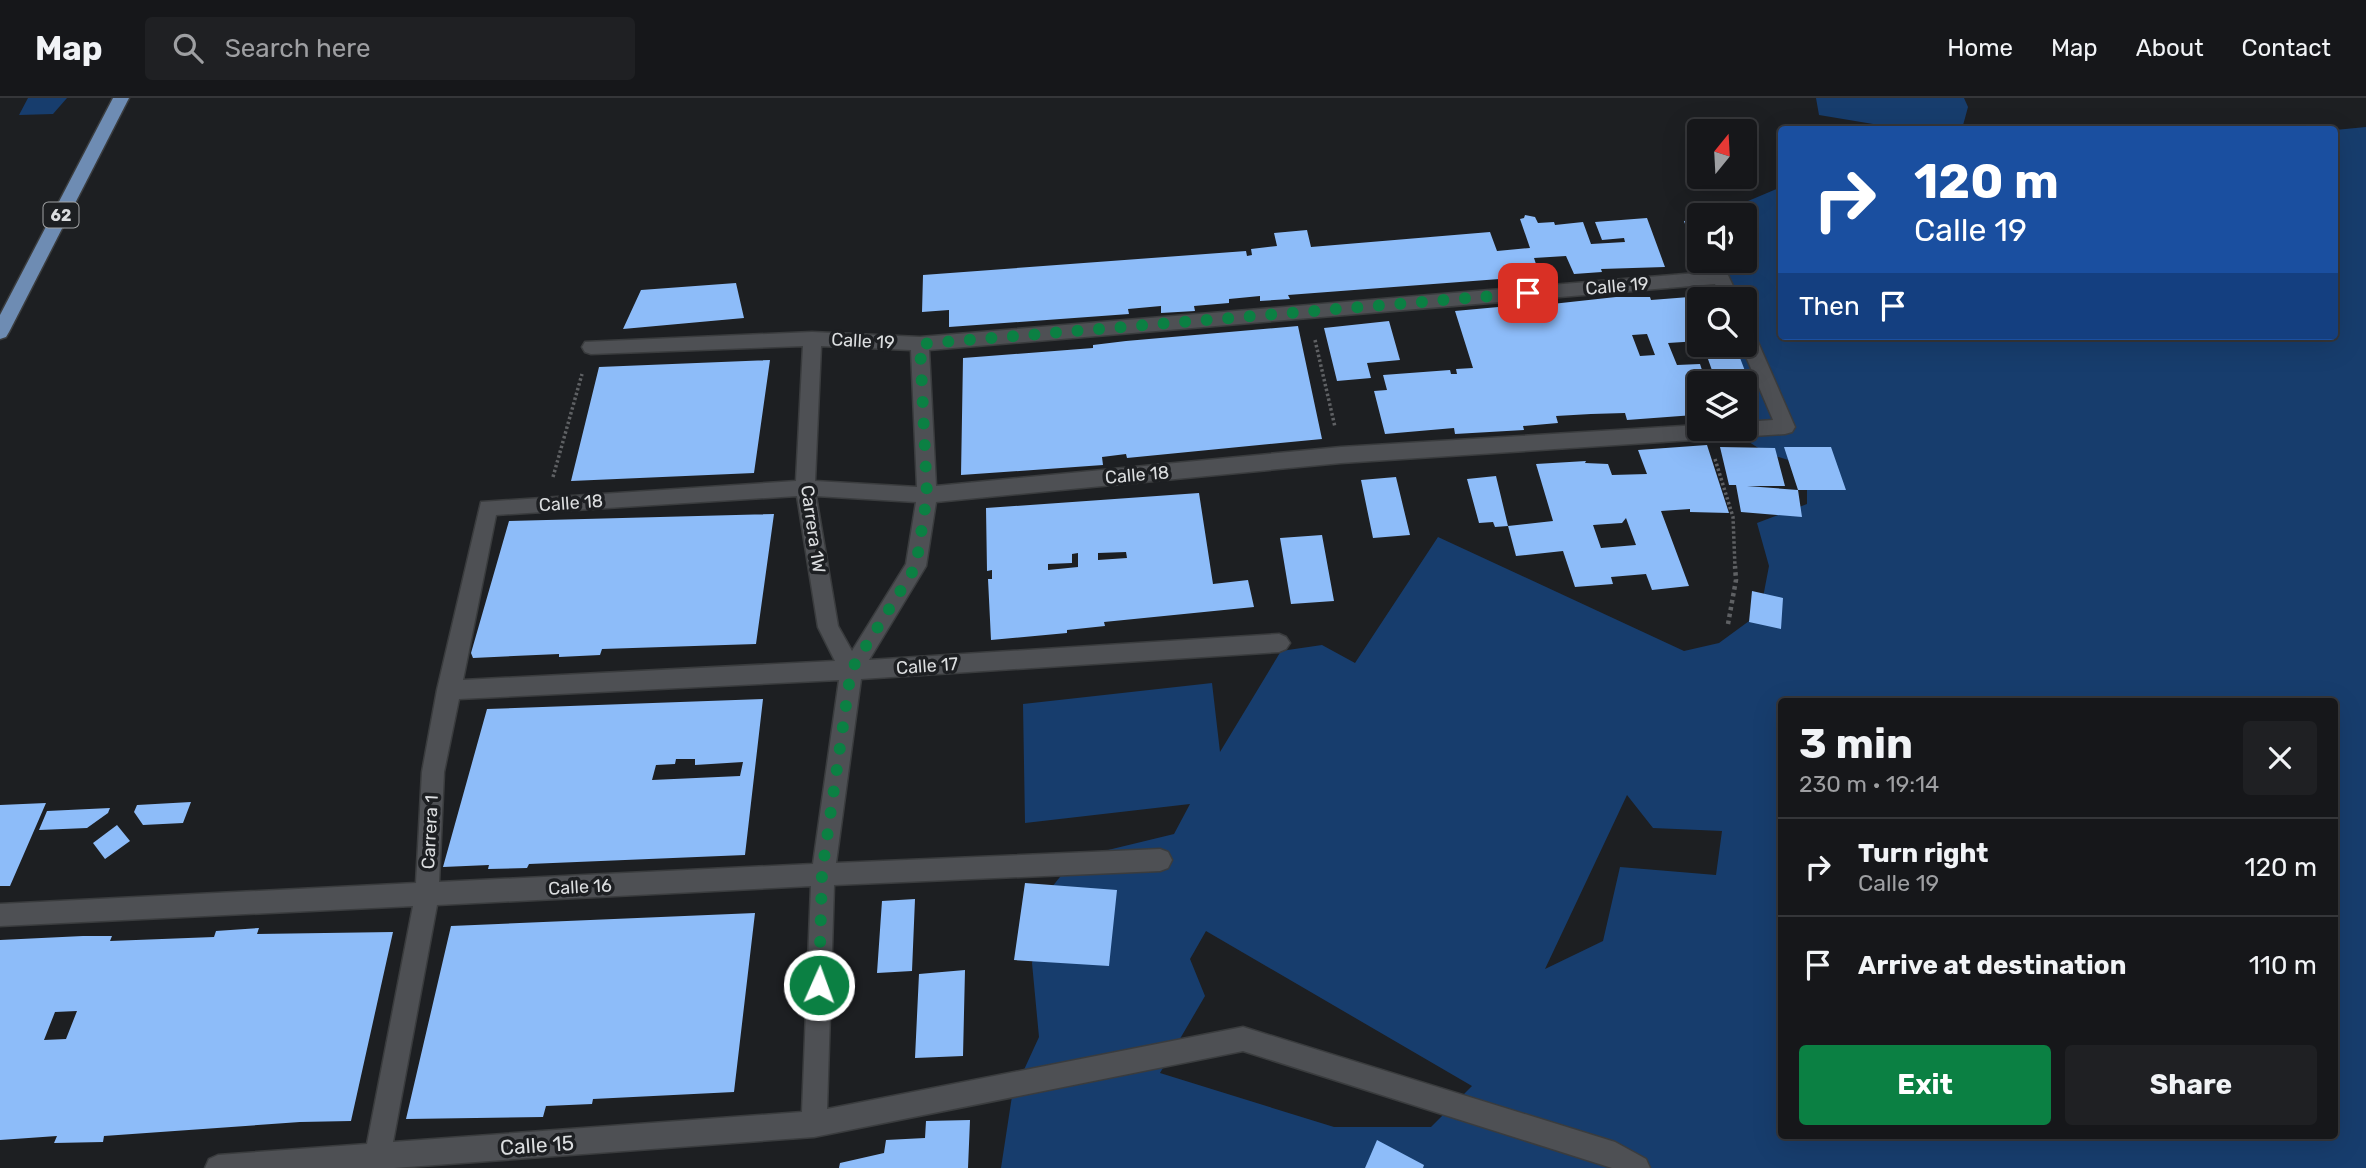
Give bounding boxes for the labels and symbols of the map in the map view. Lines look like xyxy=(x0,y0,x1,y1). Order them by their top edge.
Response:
north arrow xyxy=(1687,119,1757,189)
road number: 62 xyxy=(43,203,78,228)
pin xyxy=(1498,263,1558,323)
street label: Calle 19 xyxy=(1584,272,1650,300)
street label: Calle 19 xyxy=(831,328,895,354)
street label: Calle 18 xyxy=(1104,461,1170,489)
street label: Carrera 1W xyxy=(796,484,830,574)
street label: Calle 18 xyxy=(538,490,604,516)
street label: Calle 17 xyxy=(895,653,959,679)
street label: Carrera 1 xyxy=(417,794,443,870)
street label: Calle 16 xyxy=(548,874,613,900)
position arrow xyxy=(782,948,856,1022)
street label: Calle 15 xyxy=(499,1130,575,1160)

